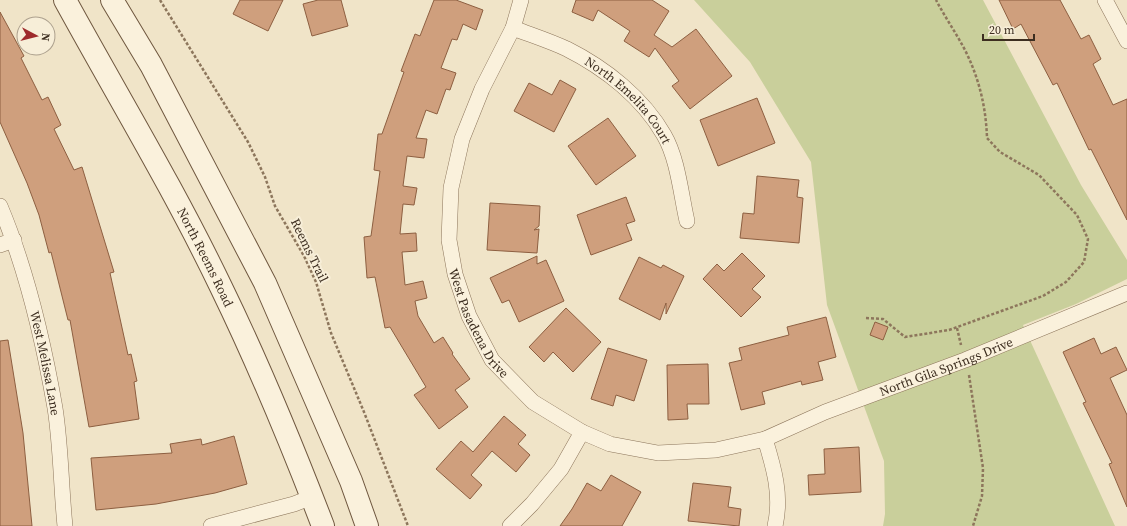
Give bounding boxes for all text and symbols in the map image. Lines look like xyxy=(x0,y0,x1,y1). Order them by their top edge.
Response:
north arrow xyxy=(16,16,56,56)
scale bar xyxy=(983,16,1034,42)
text: 20 m xyxy=(989,22,1015,38)
text: N xyxy=(37,32,53,42)
street label: North Emelita Court xyxy=(582,53,675,147)
street label: North Reems Road xyxy=(173,205,237,310)
street label: Reems Trail xyxy=(287,216,332,285)
street label: West Pasadena Drive xyxy=(445,266,513,382)
street label: West Melissa Lane xyxy=(26,309,64,417)
street label: North Gila Springs Drive xyxy=(877,333,1016,400)

